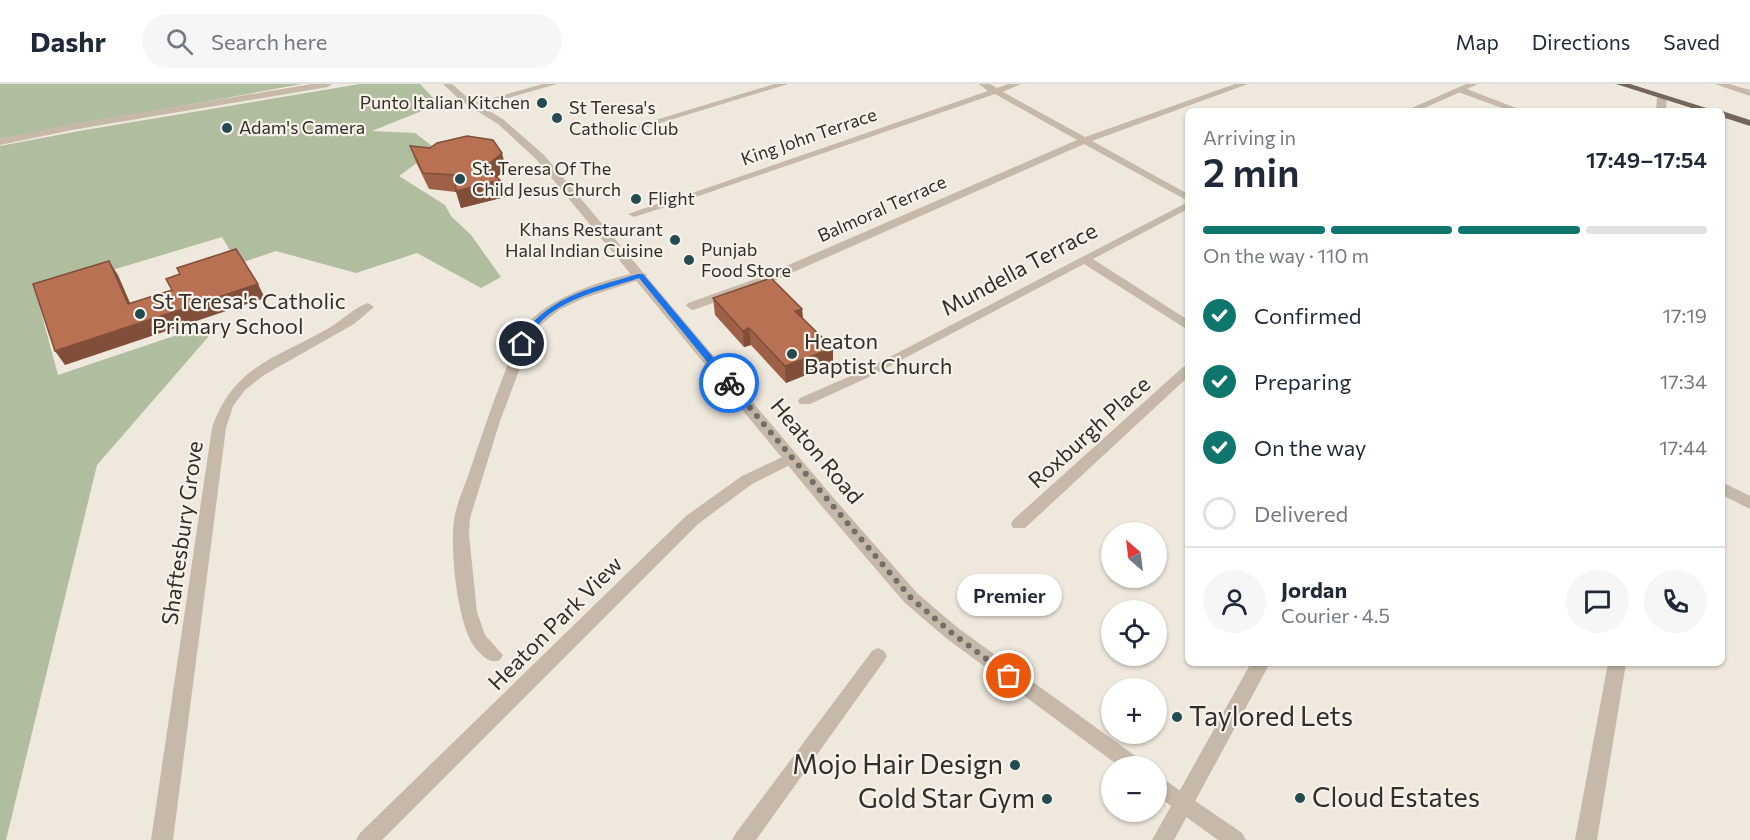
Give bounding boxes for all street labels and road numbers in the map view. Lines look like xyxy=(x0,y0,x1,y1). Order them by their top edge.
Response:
street label: King John Terrace xyxy=(738,103,879,170)
street label: Balmoral Terrace xyxy=(814,170,949,246)
street label: Mundella Terrace xyxy=(936,216,1101,321)
street label: Roxburgh Place xyxy=(1022,370,1155,493)
street label: Heaton Road xyxy=(765,392,869,509)
street label: Shaftesbury Grove xyxy=(155,439,208,627)
street label: Heaton Park View xyxy=(482,550,628,695)

